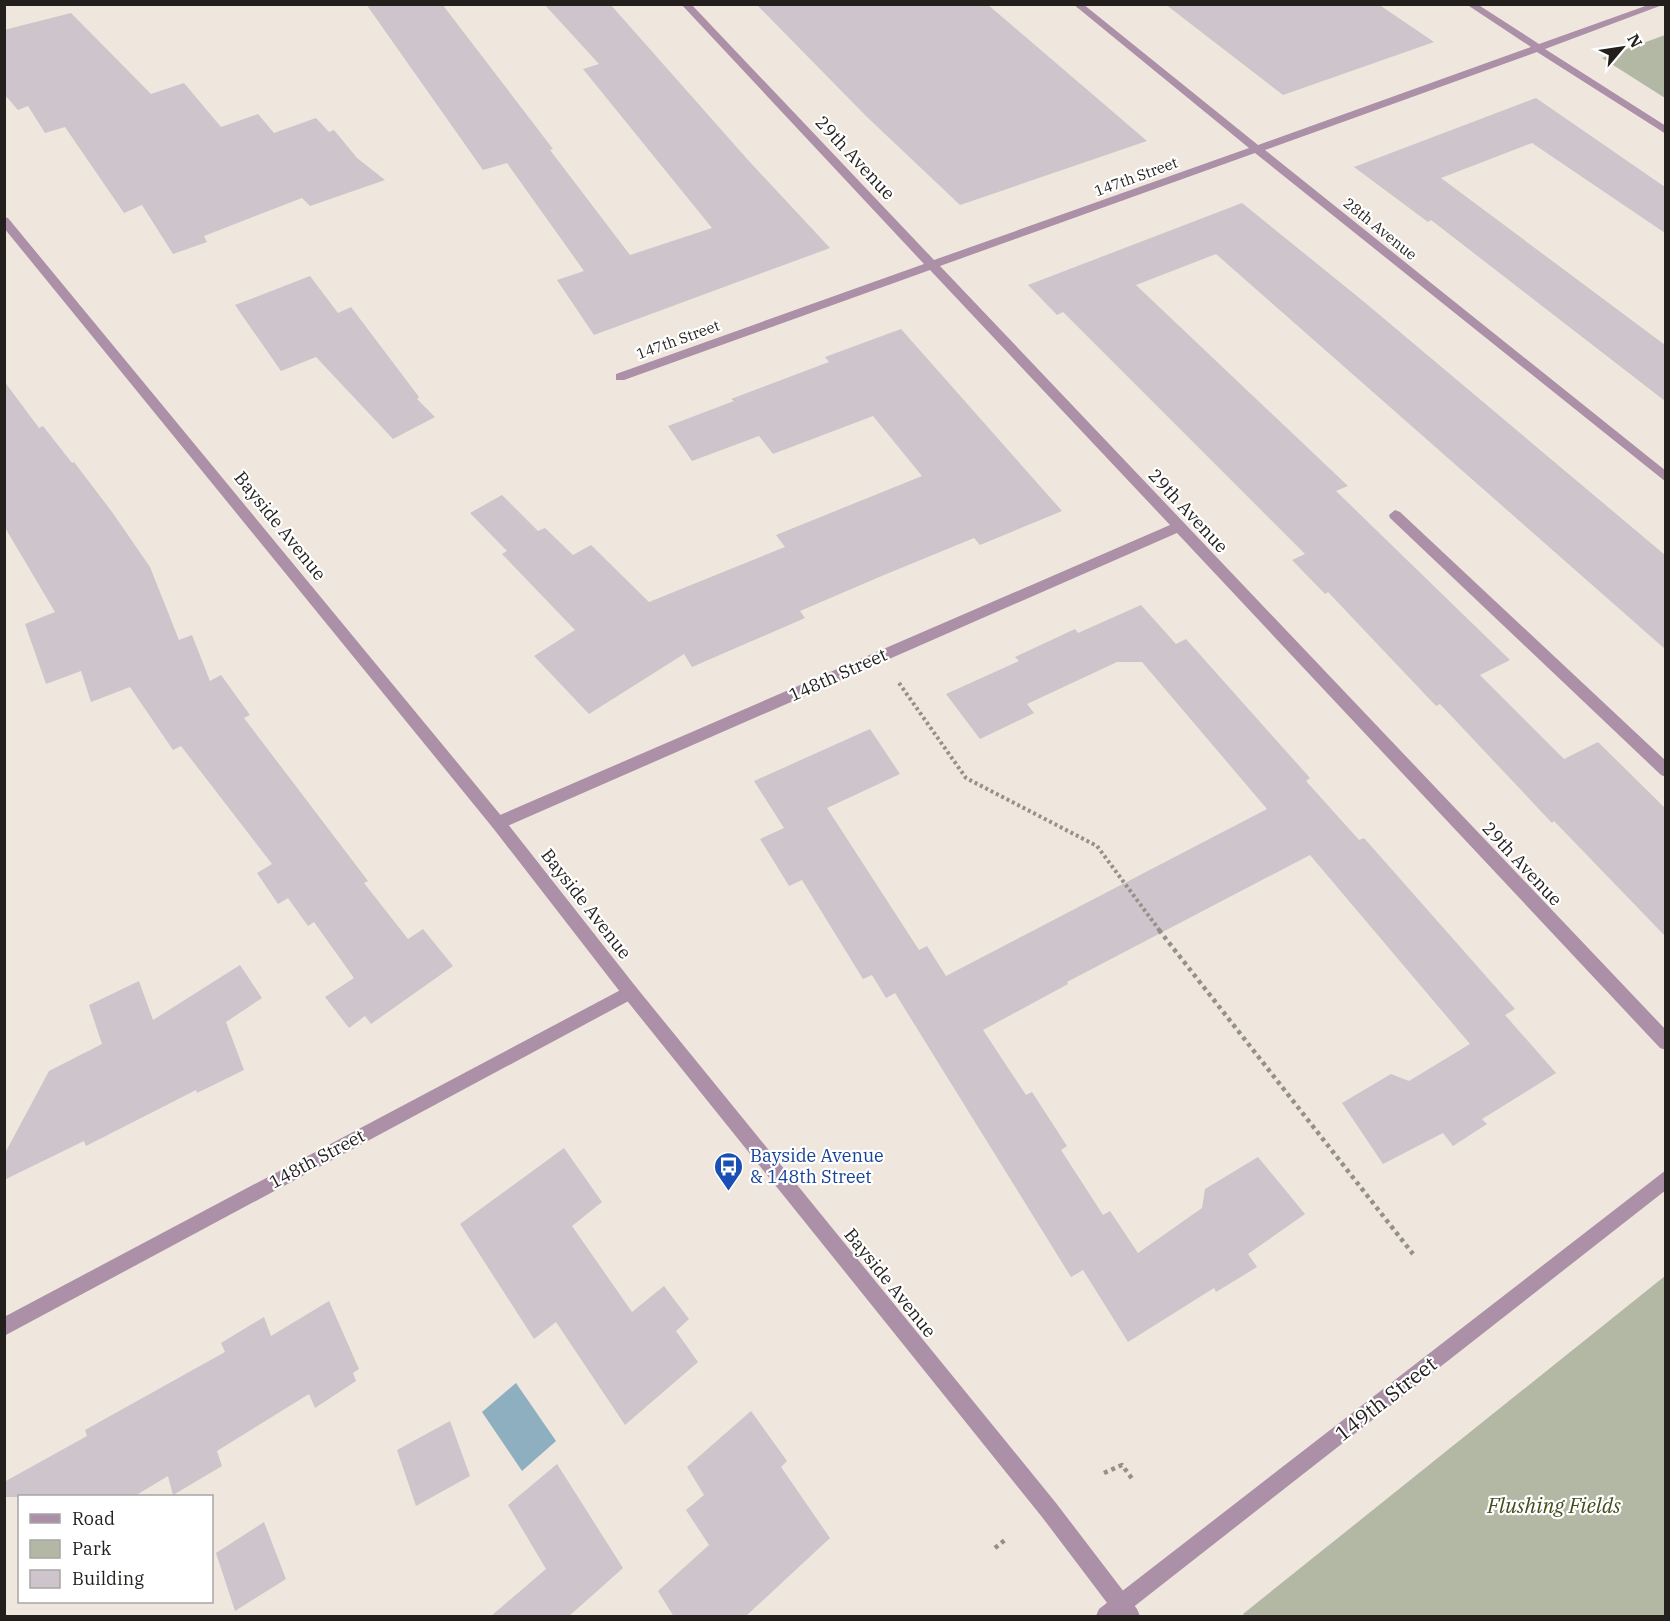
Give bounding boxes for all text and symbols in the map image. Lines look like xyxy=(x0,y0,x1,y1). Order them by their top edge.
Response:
north arrow xyxy=(1592,18,1652,78)
text: N xyxy=(1623,30,1647,51)
street label: 29th Avenue xyxy=(811,111,900,204)
street label: 147th Street xyxy=(1092,153,1180,200)
street label: 28th Avenue xyxy=(1340,193,1421,264)
street label: 147th Street xyxy=(634,316,722,363)
street label: 29th Avenue xyxy=(1144,464,1233,557)
street label: Bayside Avenue xyxy=(229,467,331,585)
street label: 148th Street xyxy=(785,643,890,706)
street label: 29th Avenue xyxy=(1478,817,1567,910)
street label: Bayside Avenue xyxy=(536,844,637,963)
street label: 148th Street xyxy=(265,1124,368,1193)
place label: Bayside Avenue & 148th Street xyxy=(750,1144,884,1188)
bus stop icon: Bayside Avenue & 148th Street xyxy=(713,1150,745,1192)
street label: Bayside Avenue xyxy=(839,1224,941,1342)
street label: 149th Street xyxy=(1329,1350,1442,1447)
park label: Flushing Fields xyxy=(1486,1491,1621,1519)
legend xyxy=(18,1495,213,1603)
text: Road xyxy=(72,1507,115,1530)
text: Park xyxy=(72,1537,112,1560)
text: Building xyxy=(72,1567,144,1590)

